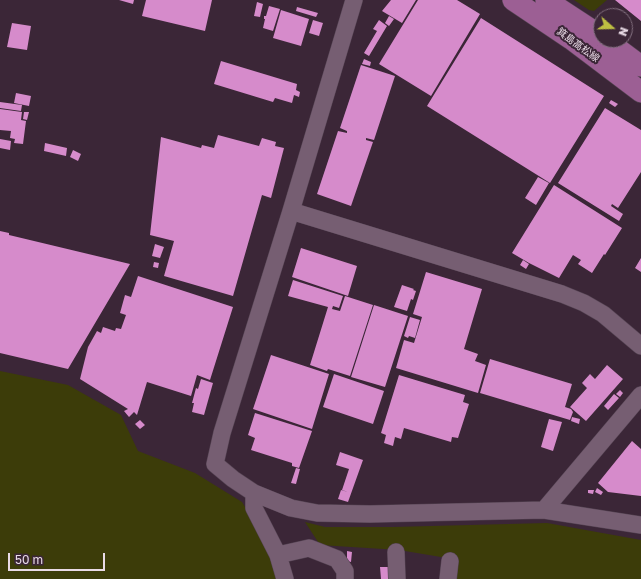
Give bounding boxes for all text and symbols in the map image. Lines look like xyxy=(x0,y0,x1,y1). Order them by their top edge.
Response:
north arrow xyxy=(593,8,633,48)
street label: 箕島高松線 xyxy=(554,25,602,65)
text: N xyxy=(616,26,631,38)
scale bar xyxy=(10,545,107,571)
text: 50 m xyxy=(15,552,43,567)

